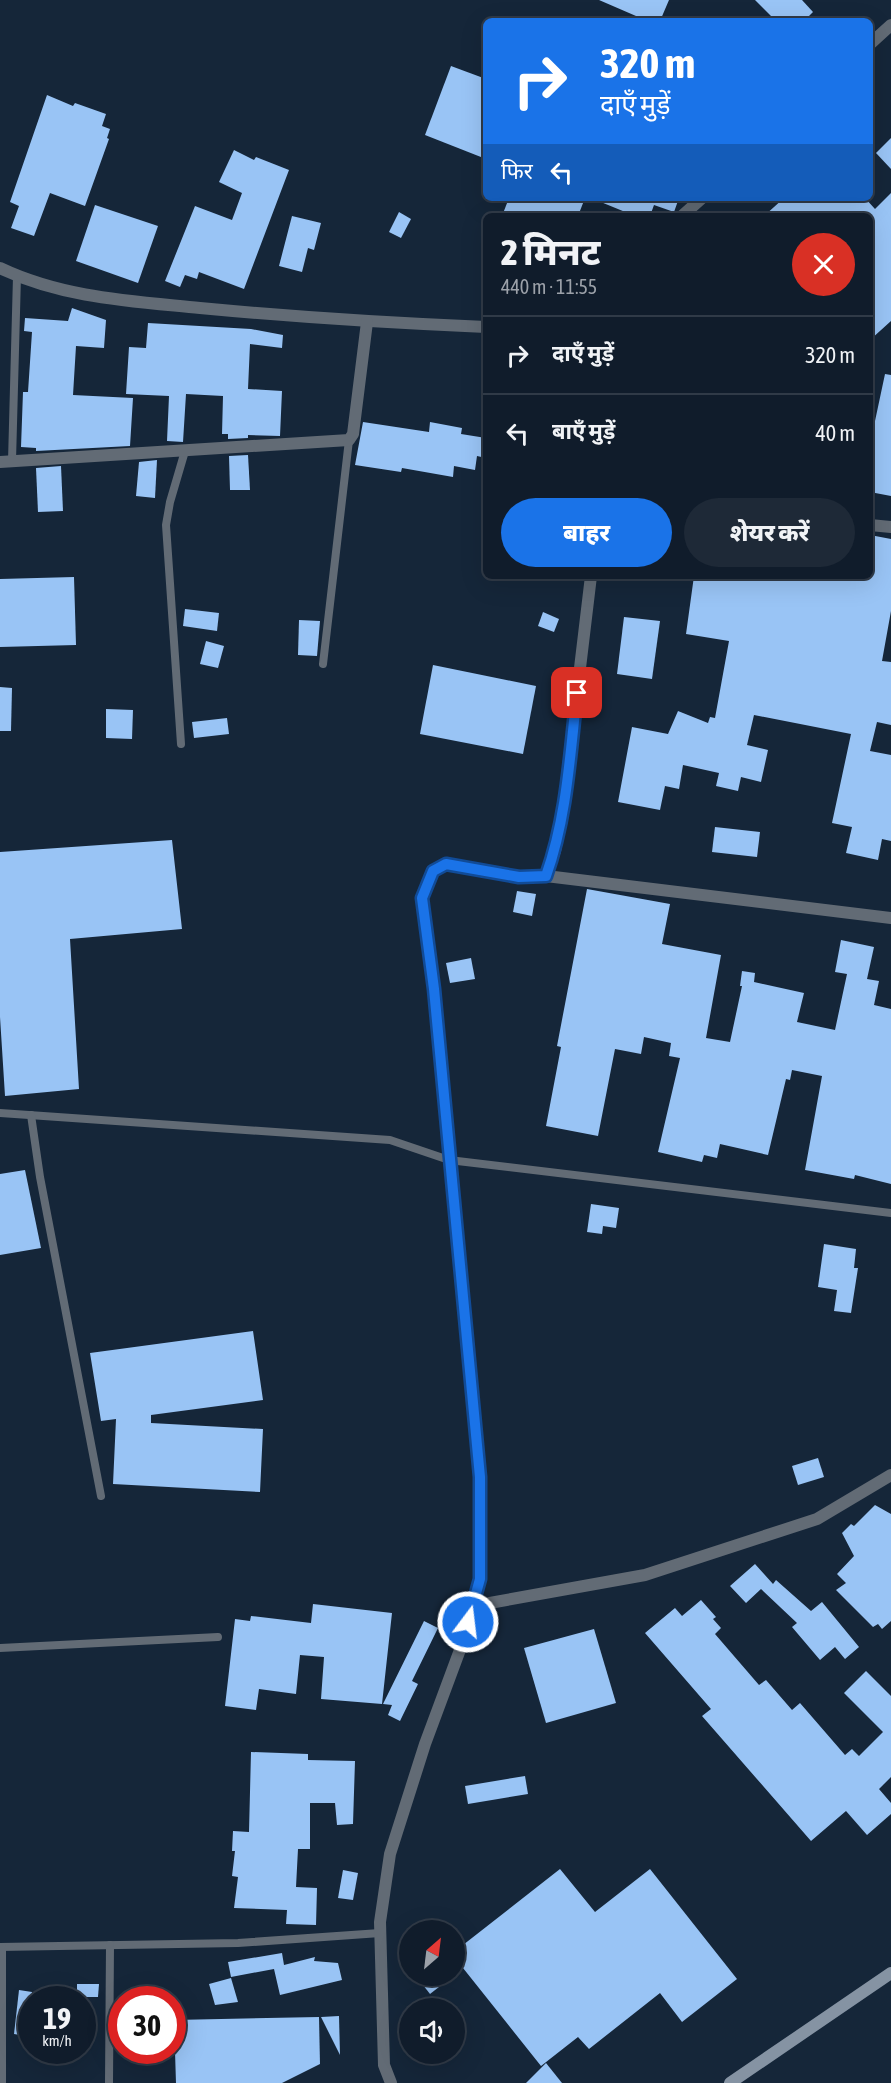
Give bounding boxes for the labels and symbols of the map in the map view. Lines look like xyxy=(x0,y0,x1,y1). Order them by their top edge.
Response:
pin xyxy=(551,667,602,718)
position arrow xyxy=(436,1590,500,1654)
north arrow xyxy=(399,1920,465,1986)
speed limit sign: 30 xyxy=(108,1986,186,2064)

